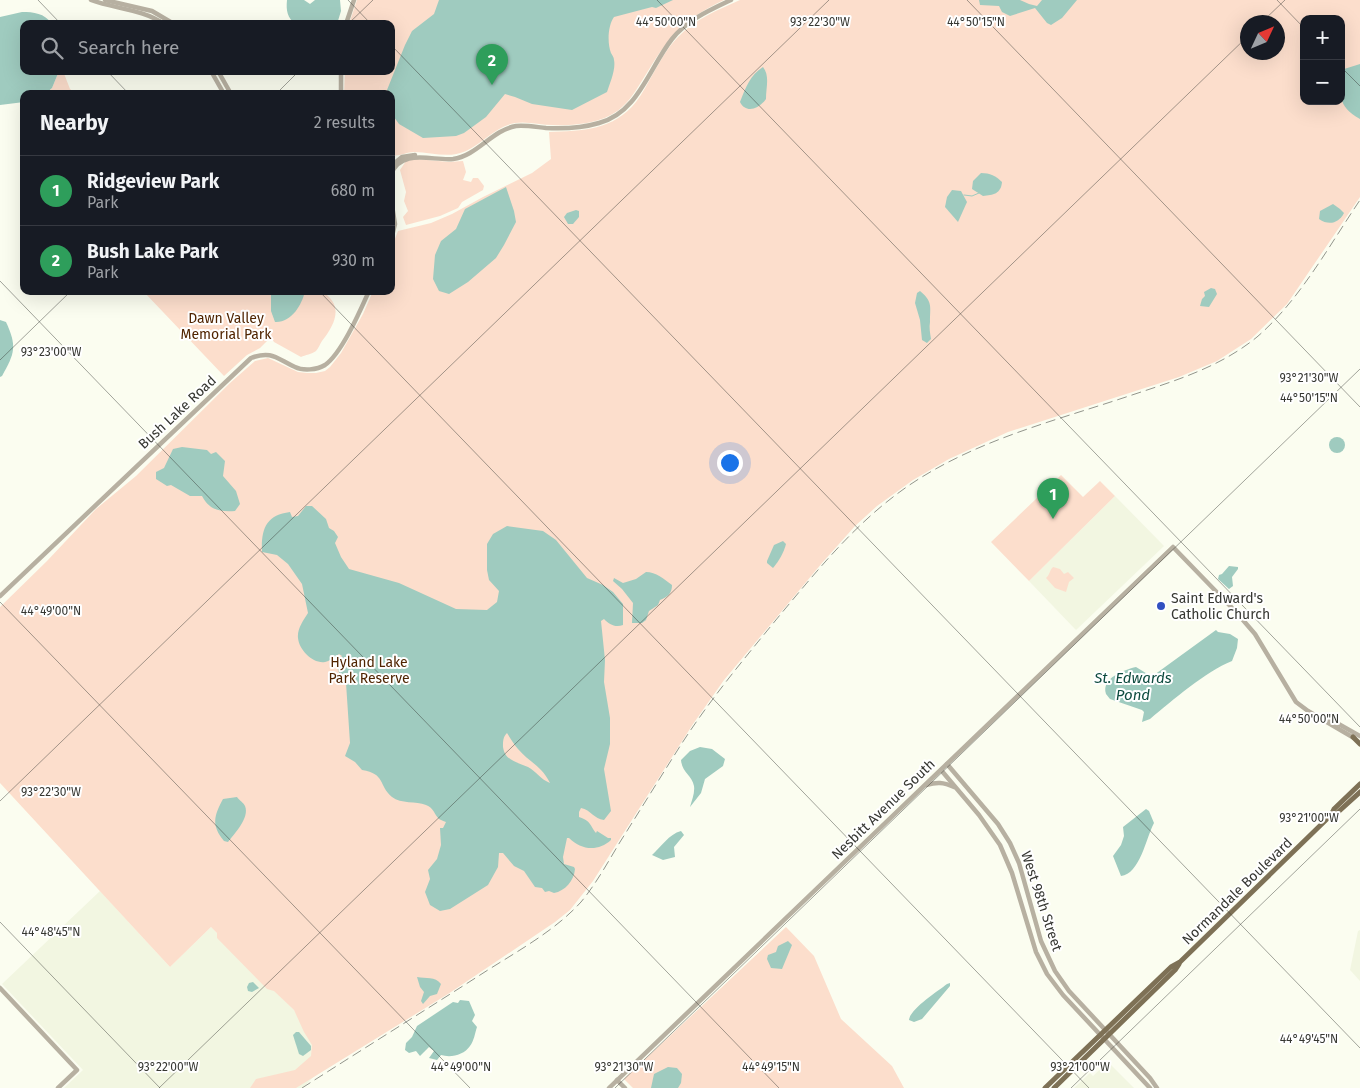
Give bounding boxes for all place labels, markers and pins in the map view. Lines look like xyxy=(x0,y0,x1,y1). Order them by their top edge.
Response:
pin: 2 xyxy=(476,44,508,85)
pin: 1 xyxy=(1037,478,1069,519)
place label: Saint Edward's Catholic Church xyxy=(1171,590,1270,623)
marker: Saint Edward's Catholic Church xyxy=(1155,600,1167,612)

